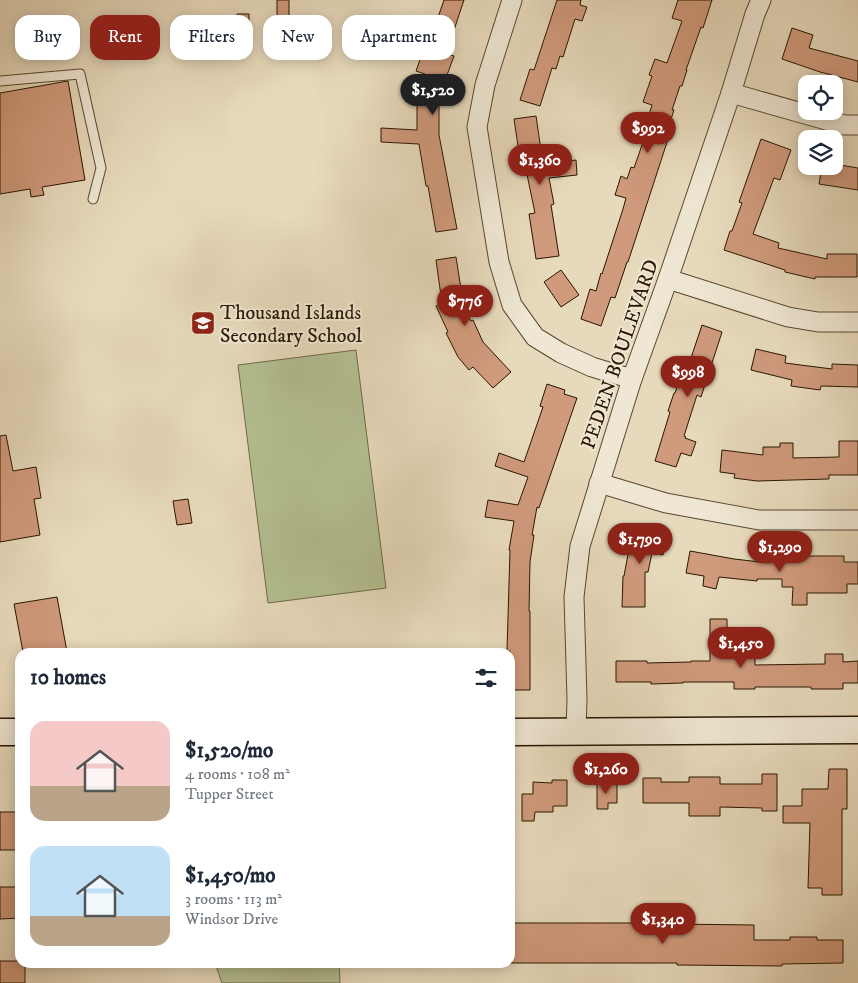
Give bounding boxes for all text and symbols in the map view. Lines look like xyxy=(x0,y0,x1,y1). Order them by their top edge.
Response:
chip: Buy xyxy=(15,15,80,60)
chip: Rent xyxy=(90,15,160,60)
chip: Filters xyxy=(170,15,253,60)
chip: New xyxy=(263,15,332,60)
chip: Apartment xyxy=(342,15,455,60)
pin: $1,520 xyxy=(392,74,474,116)
map controls xyxy=(798,75,843,175)
button: locate xyxy=(798,75,843,120)
text: $1,520 xyxy=(411,80,455,100)
pin: $992 xyxy=(618,112,678,154)
text: $992 xyxy=(632,118,664,138)
button: layers xyxy=(798,130,843,175)
pin: $1,360 xyxy=(499,144,581,186)
text: $1,360 xyxy=(519,150,561,170)
street label: PEDEN BOULEVARD xyxy=(576,256,665,453)
pin: $776 xyxy=(435,284,495,327)
text: $776 xyxy=(448,291,482,311)
place label: Thousand Islands Secondary School xyxy=(220,301,362,349)
school or university icon: Thousand Islands Secondary School xyxy=(190,310,216,336)
pin: $998 xyxy=(658,356,718,398)
text: $998 xyxy=(672,362,704,382)
pin: $1,790 xyxy=(599,522,681,565)
text: $1,790 xyxy=(619,529,661,549)
pin: $1,290 xyxy=(739,530,821,573)
text: $1,290 xyxy=(758,537,802,557)
pin: $1,450 xyxy=(700,626,782,669)
text: $1,450 xyxy=(719,633,763,653)
icon: filters xyxy=(472,664,500,692)
text: 10 homes xyxy=(30,665,106,691)
text: $1,520/mo xyxy=(185,738,273,764)
icon: home xyxy=(70,741,130,801)
pin: $1,260 xyxy=(565,752,647,795)
text: $1,260 xyxy=(584,759,628,779)
text: 4 rooms · 108 m² xyxy=(185,764,290,784)
text: Tupper Street xyxy=(185,784,274,804)
text: $1,450/mo xyxy=(185,863,276,889)
icon: home xyxy=(70,866,130,926)
text: 3 rooms · 113 m² xyxy=(185,889,282,909)
pin: $1,340 xyxy=(622,902,704,945)
text: Windsor Drive xyxy=(185,909,278,929)
text: $1,340 xyxy=(642,909,684,929)

